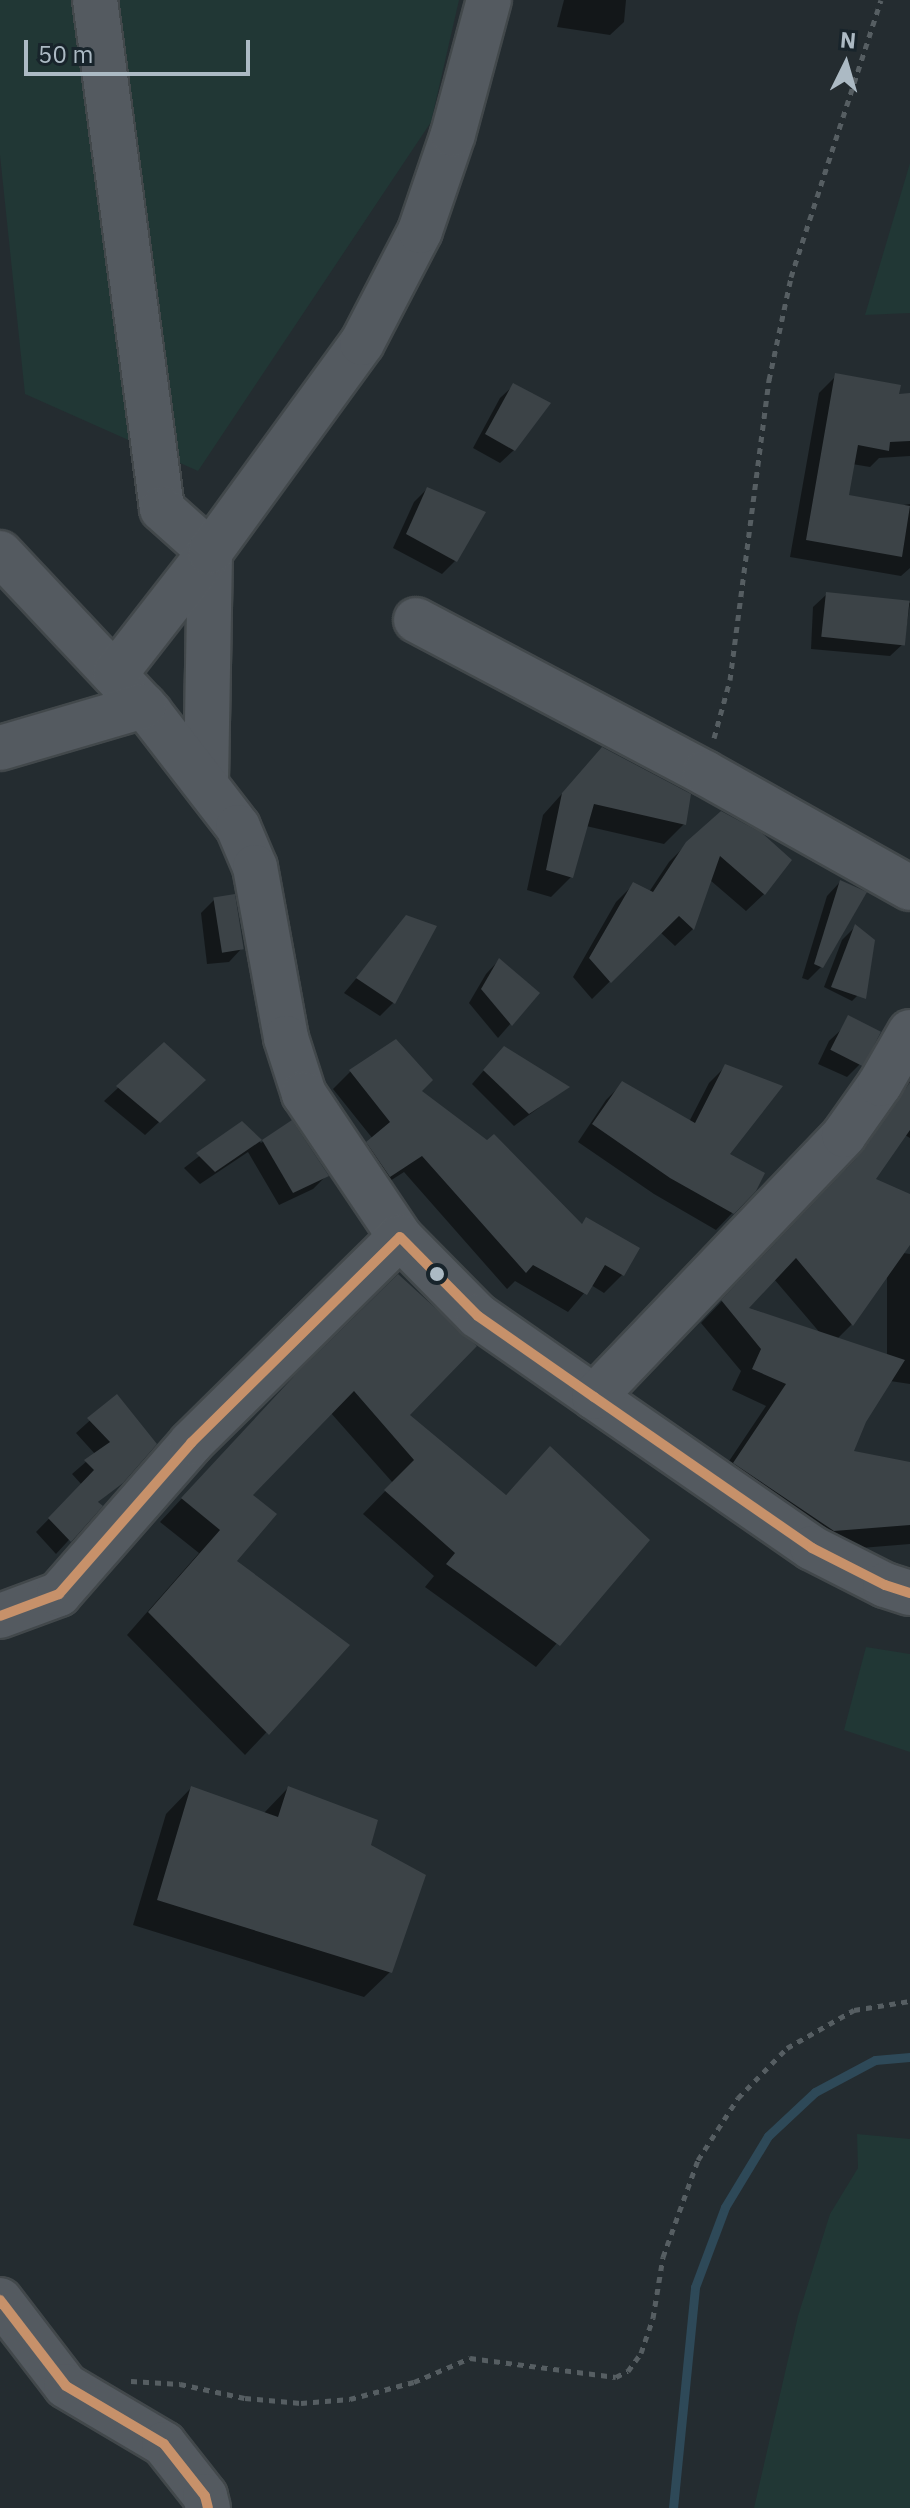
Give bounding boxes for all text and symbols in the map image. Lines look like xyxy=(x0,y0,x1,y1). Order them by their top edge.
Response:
scale bar xyxy=(28,24,254,74)
north arrow xyxy=(806,24,886,104)
text: N xyxy=(839,24,857,55)
text: 50 m xyxy=(38,38,93,70)
unlabelled marker xyxy=(429,1266,445,1282)

